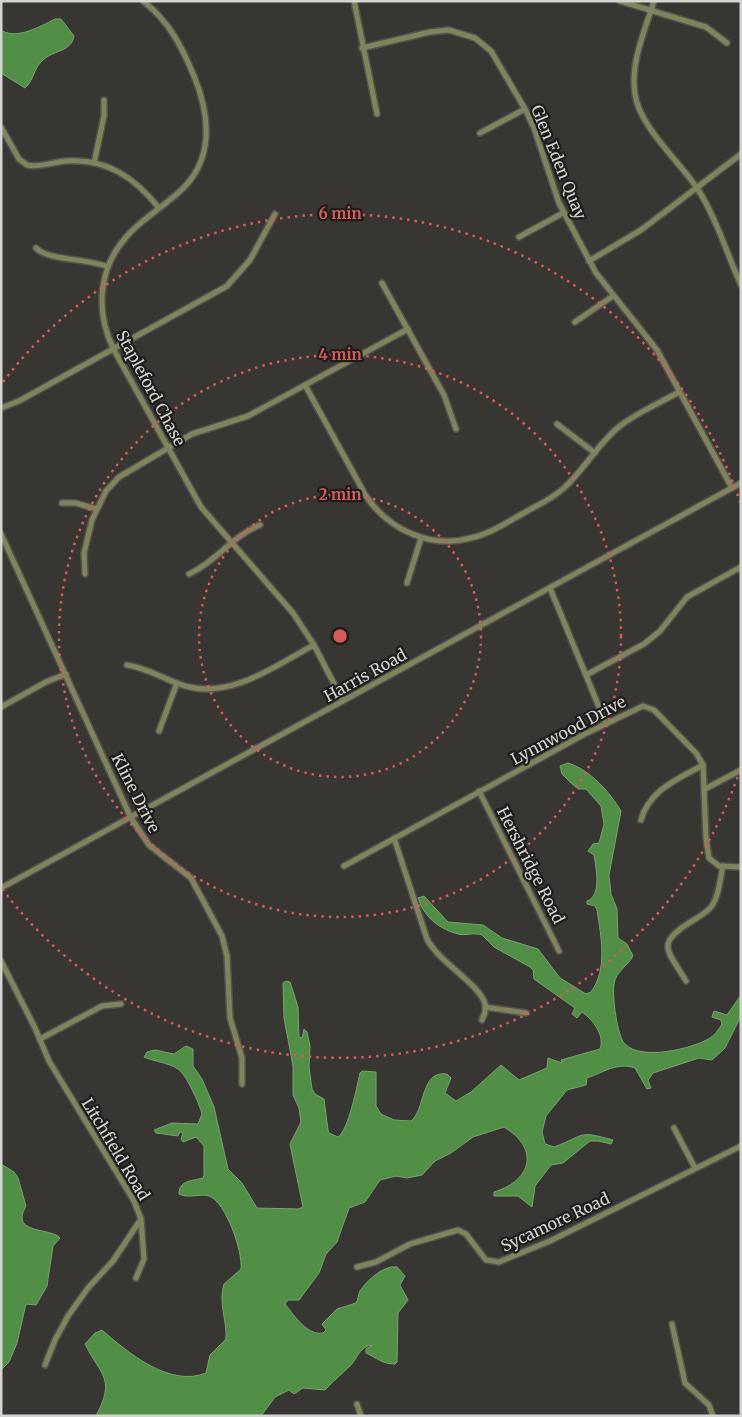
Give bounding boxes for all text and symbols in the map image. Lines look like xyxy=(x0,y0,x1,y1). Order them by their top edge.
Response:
street label: Glen Eden Quay xyxy=(527,102,591,223)
text: 6 min xyxy=(318,204,362,223)
street label: Stapleford Chase xyxy=(112,327,190,449)
text: 4 min xyxy=(318,345,362,364)
text: 2 min xyxy=(319,485,361,504)
centre of rings xyxy=(331,627,349,645)
street label: Harris Road xyxy=(320,644,410,706)
street label: Lynnwood Drive xyxy=(507,691,629,769)
street label: Kline Drive xyxy=(108,750,164,836)
street label: Hershridge Road xyxy=(493,803,569,927)
street label: Litchfield Road xyxy=(78,1094,155,1204)
street label: Sycamore Road xyxy=(497,1188,613,1256)

